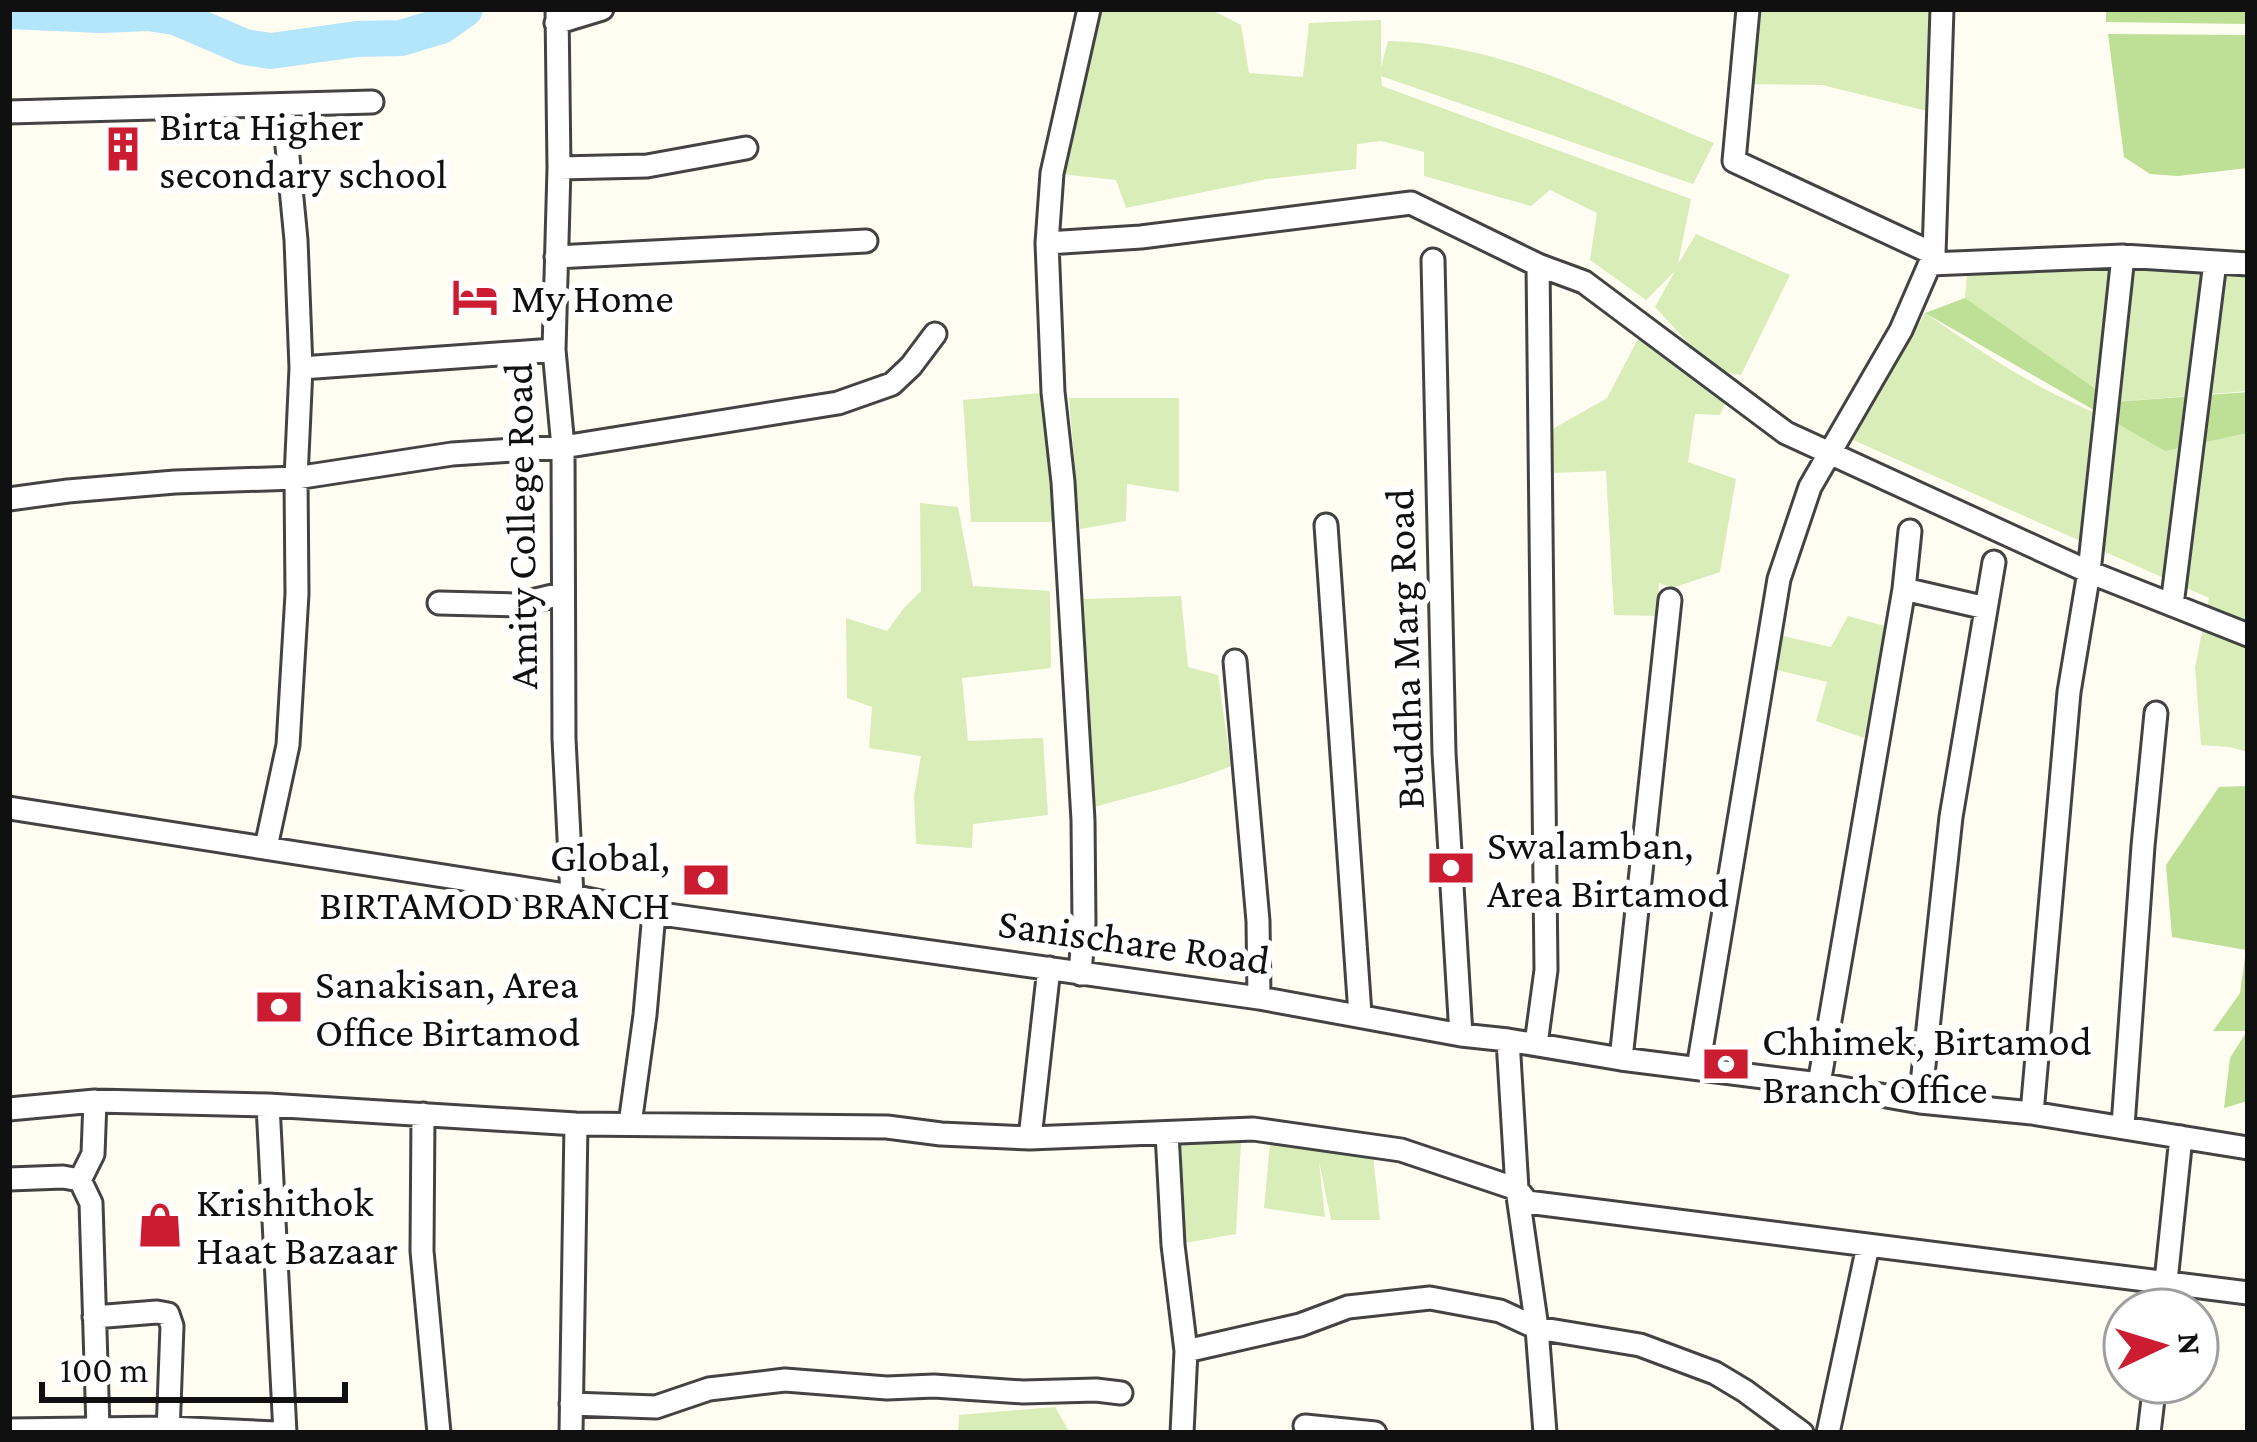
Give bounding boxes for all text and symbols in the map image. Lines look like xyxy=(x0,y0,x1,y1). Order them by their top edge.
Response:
place label: Birta Higher secondary school xyxy=(159,102,447,197)
building icon: Birta Higher secondary school xyxy=(98,124,148,174)
hotel icon: My Home xyxy=(450,272,500,322)
place label: My Home xyxy=(511,274,674,321)
street label: Amity College Road xyxy=(494,362,546,690)
street label: Buddha Marg Road xyxy=(1375,488,1433,810)
place label: Swalamban, Area Birtamod xyxy=(1487,821,1729,916)
place label: Global, BIRTAMOD BRANCH xyxy=(319,833,670,928)
bank icon: Swalamban, Area Birtamod xyxy=(1426,843,1476,893)
bank icon: Global, BIRTAMOD BRANCH xyxy=(681,855,731,905)
street label: Sanischare Road xyxy=(995,899,1273,983)
place label: Sanakisan, Area Office Birtamod xyxy=(315,960,580,1055)
bank icon: Sanakisan, Area Office Birtamod xyxy=(254,982,304,1032)
place label: Chhimek, Birtamod Branch Office xyxy=(1762,1017,2092,1112)
bank icon: Chhimek, Birtamod Branch Office xyxy=(1701,1039,1751,1089)
place label: Krishithok Haat Bazaar xyxy=(196,1178,398,1273)
shop icon: Krishithok Haat Bazaar xyxy=(135,1200,185,1250)
north arrow xyxy=(2101,1286,2221,1406)
scale bar xyxy=(42,1328,345,1402)
text: N xyxy=(2171,1331,2210,1356)
text: 100 m xyxy=(60,1350,148,1390)

